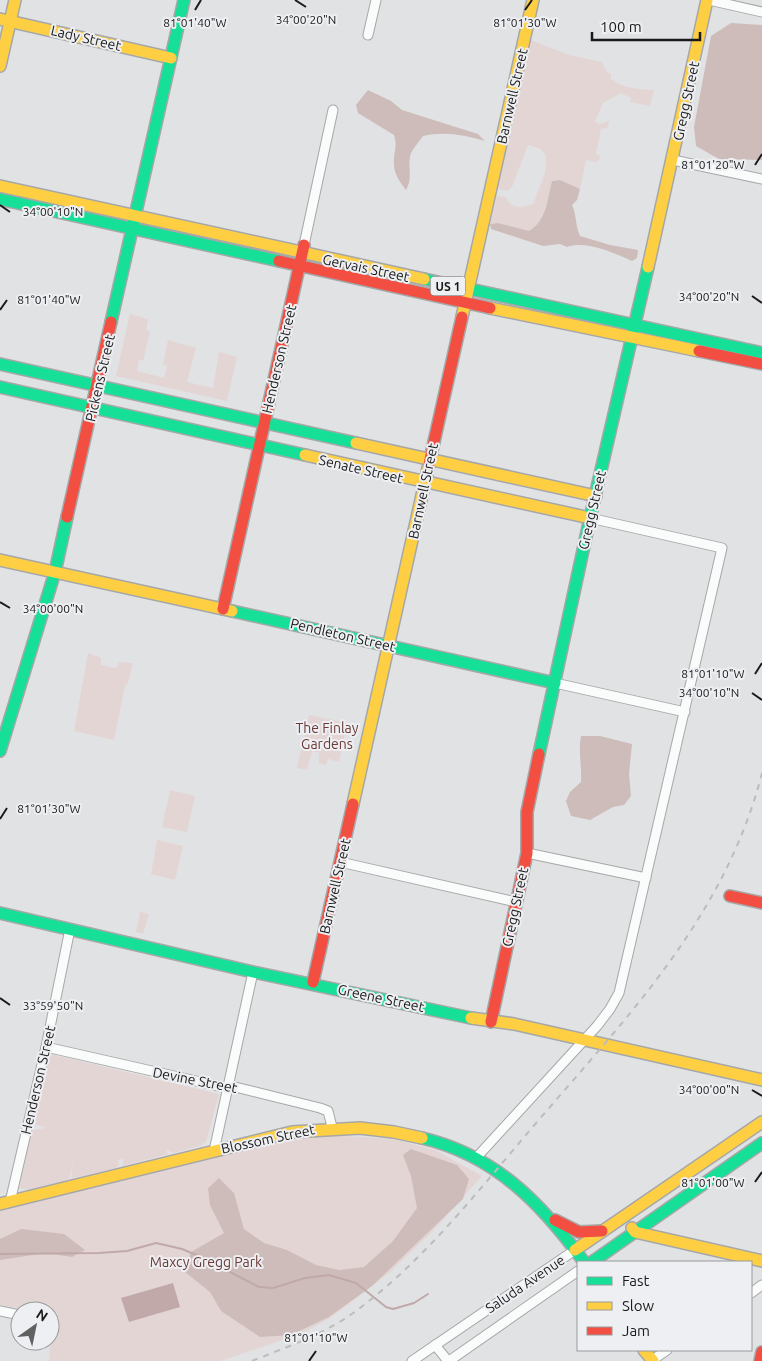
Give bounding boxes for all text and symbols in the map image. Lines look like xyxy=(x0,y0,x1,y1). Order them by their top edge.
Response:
scale bar xyxy=(592,10,700,42)
text: 34°00'20"N xyxy=(276,13,336,26)
text: 81°01'40"W xyxy=(163,16,227,29)
text: 81°01'30"W xyxy=(493,16,557,29)
text: 100 m xyxy=(600,18,642,35)
street label: Lady Street xyxy=(49,22,123,54)
street label: Barnwell Street xyxy=(493,46,531,145)
street label: Gregg Street xyxy=(670,59,702,142)
text: 81°01'20"W xyxy=(681,158,745,171)
text: 34°00'10"N xyxy=(23,205,83,218)
street label: Gervais Street xyxy=(321,251,411,285)
road number: US 1 xyxy=(430,276,466,296)
text: 34°00'20"N xyxy=(679,290,739,303)
text: 81°01'40"W xyxy=(17,293,81,306)
street label: Henderson Street xyxy=(259,303,299,415)
street label: Pickens Street xyxy=(82,332,118,423)
street label: Barnwell Street xyxy=(405,441,441,540)
street label: Senate Street xyxy=(317,452,405,487)
street label: Gregg Street xyxy=(575,468,609,551)
text: 34°00'00"N xyxy=(23,602,83,615)
street label: Pendleton Street xyxy=(289,615,398,655)
text: 81°01'10"W xyxy=(681,667,745,680)
text: 34°00'10"N xyxy=(679,686,739,699)
park label: The Finlay Gardens xyxy=(295,720,359,752)
text: 81°01'30"W xyxy=(17,802,81,815)
street label: Barnwell Street xyxy=(316,836,354,935)
street label: Gregg Street xyxy=(499,865,531,948)
street label: Greene Street xyxy=(336,981,426,1015)
text: 33°59'50"N xyxy=(23,999,83,1012)
street label: Henderson Street xyxy=(18,1024,58,1136)
street label: Devine Street xyxy=(151,1064,239,1096)
text: 34°00'00"N xyxy=(679,1083,739,1096)
street label: Blossom Street xyxy=(220,1121,317,1157)
text: 81°01'00"W xyxy=(681,1176,745,1189)
street label: Saluda Avenue xyxy=(482,1252,568,1316)
park label: Maxcy Gregg Park xyxy=(150,1254,262,1270)
legend xyxy=(577,1261,752,1351)
text: Fast xyxy=(622,1272,650,1289)
text: Slow xyxy=(622,1297,655,1314)
north arrow xyxy=(10,1301,60,1351)
text: N xyxy=(33,1306,51,1325)
text: Jam xyxy=(622,1322,650,1339)
text: 81°01'10"W xyxy=(284,1331,348,1344)

